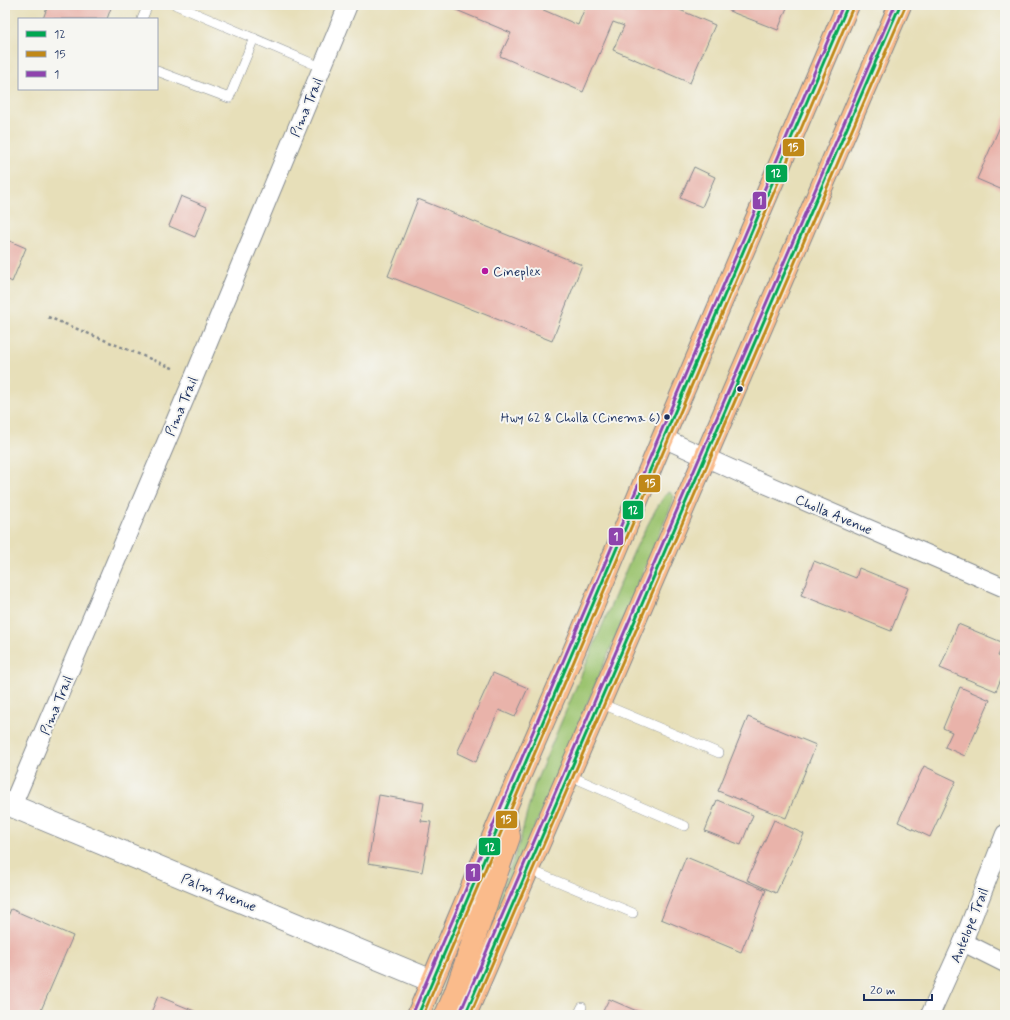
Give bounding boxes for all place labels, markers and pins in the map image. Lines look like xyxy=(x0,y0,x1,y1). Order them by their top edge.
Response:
place label: Cineplex xyxy=(493,263,541,281)
marker: Cineplex xyxy=(480,266,490,276)
unlabelled marker xyxy=(735,384,745,394)
place label: Hwy 62 & Cholla (Cinema 6) xyxy=(501,410,660,427)
marker: Hwy 62 & Cholla (Cinema 6) xyxy=(662,412,672,422)

